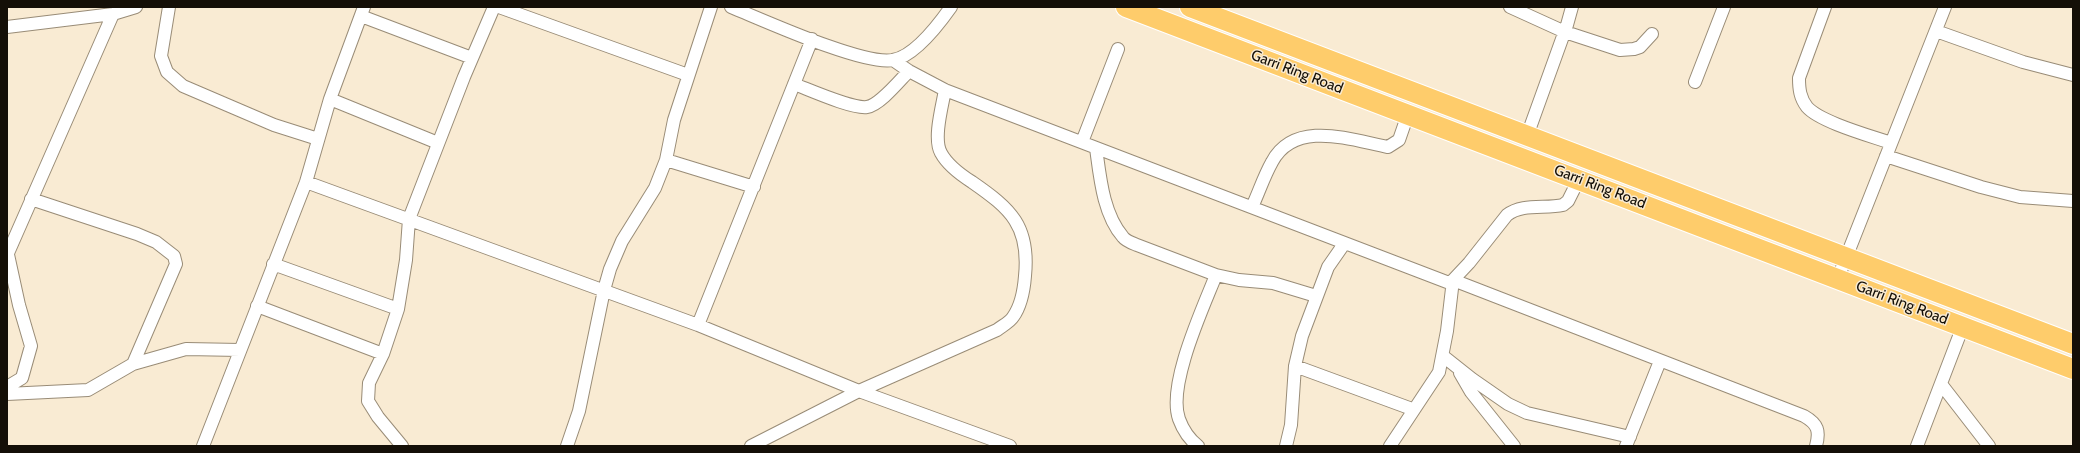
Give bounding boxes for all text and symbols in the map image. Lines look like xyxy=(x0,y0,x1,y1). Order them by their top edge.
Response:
street label: Garri Ring Road xyxy=(1248,46,1346,98)
street label: Garri Ring Road xyxy=(1551,161,1649,213)
street label: Garri Ring Road xyxy=(1853,277,1951,329)

